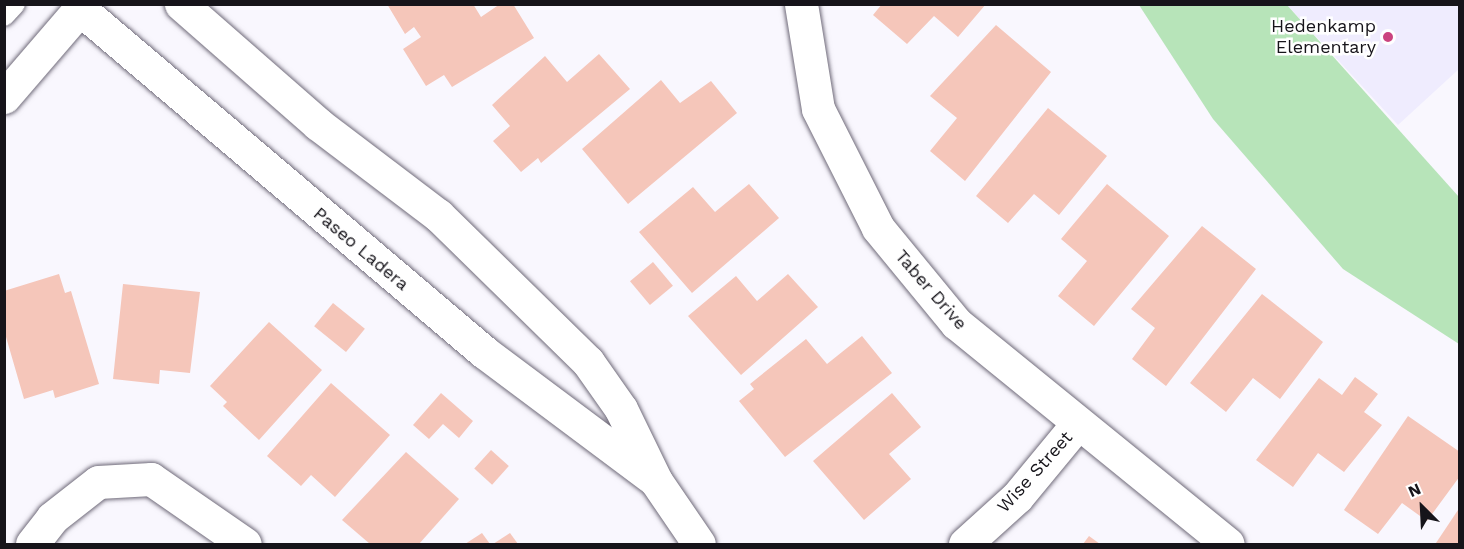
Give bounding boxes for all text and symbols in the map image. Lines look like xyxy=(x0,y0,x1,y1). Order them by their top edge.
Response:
place label: Hedenkamp Elementary xyxy=(1271,16,1376,58)
marker: Hedenkamp Elementary xyxy=(1381,30,1395,44)
street label: Paseo Ladera xyxy=(309,203,413,295)
street label: Taber Drive xyxy=(890,245,972,335)
street label: Wise Street xyxy=(993,427,1077,517)
north arrow xyxy=(1392,477,1452,537)
text: N xyxy=(1405,479,1424,501)

